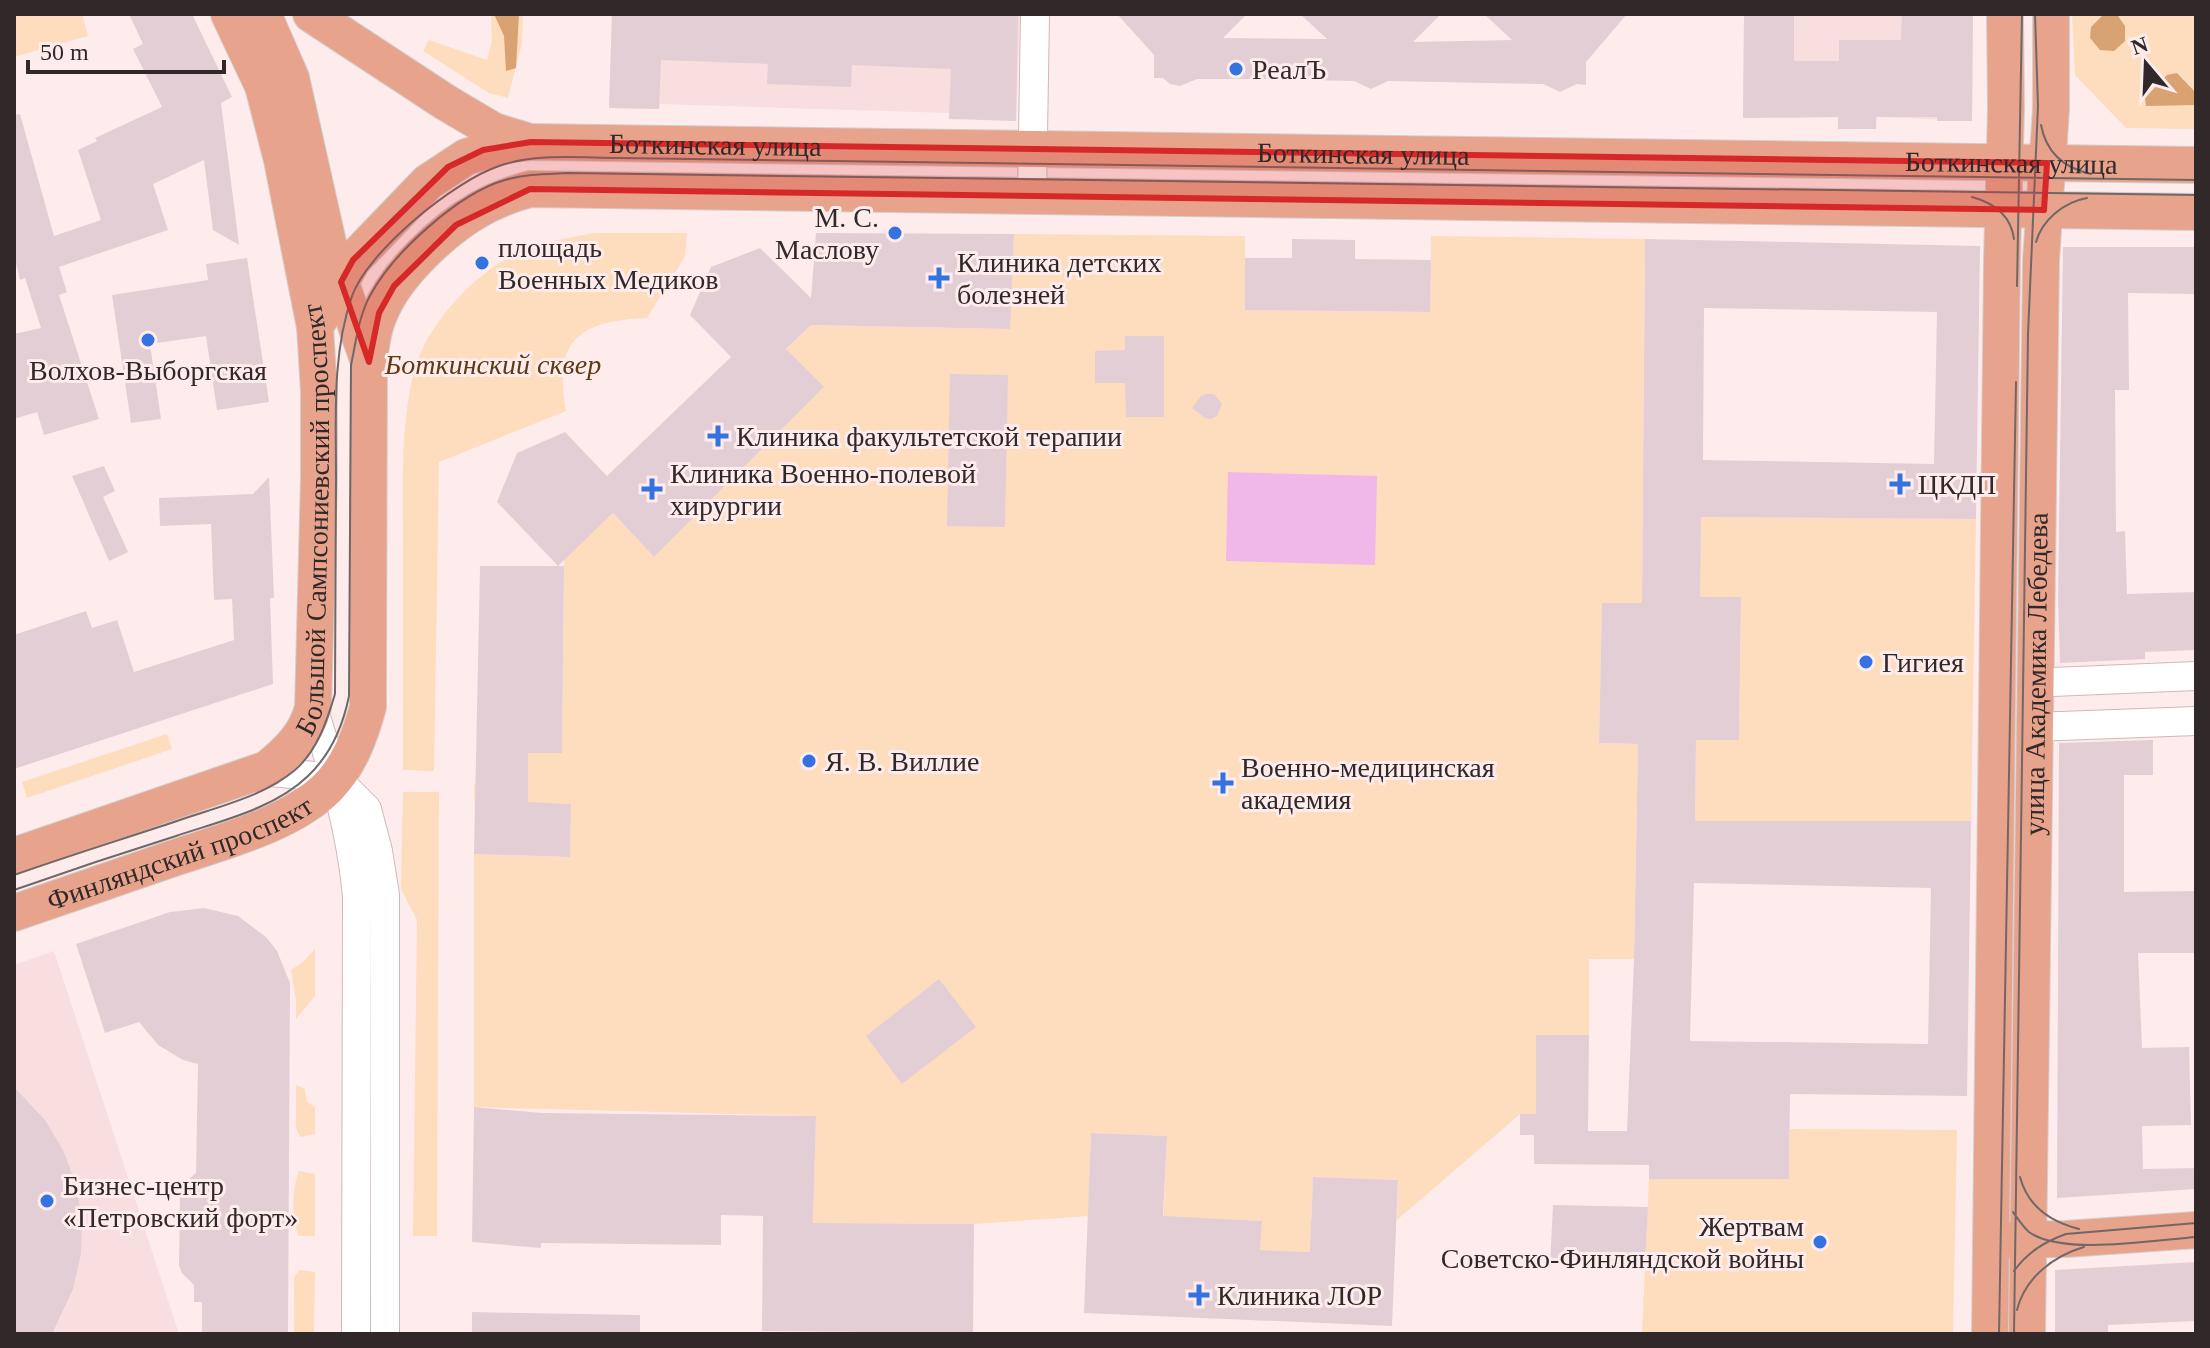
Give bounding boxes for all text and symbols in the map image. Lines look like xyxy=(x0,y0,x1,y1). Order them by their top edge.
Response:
scale bar xyxy=(28,24,224,74)
north arrow xyxy=(2106,24,2186,104)
text: N xyxy=(2128,31,2151,60)
text: 50 m xyxy=(40,39,89,65)
place label: РеалЪ xyxy=(1252,54,1326,85)
marker: РеалЪ xyxy=(1227,60,1245,78)
street label: Боткинская улица xyxy=(609,128,822,162)
street label: Боткинская улица xyxy=(1257,137,1470,170)
street label: Боткинская улица xyxy=(1905,145,2118,179)
place label: М. С. Маслову xyxy=(775,202,879,265)
marker: М. С. Маслову xyxy=(886,224,904,242)
place label: площадь Военных Медиков xyxy=(498,232,718,295)
place label: Клиника детских болезней xyxy=(957,247,1161,310)
marker: площадь Военных Медиков xyxy=(473,254,491,272)
marker: Клиника детских болезней xyxy=(928,267,950,289)
street label: Большой Сампсониевский проспект xyxy=(289,301,335,740)
marker: Волхов-Выборгская xyxy=(139,331,157,349)
park label: Боткинский сквер xyxy=(384,349,601,380)
place label: Волхов-Выборгская xyxy=(29,355,267,386)
place label: Клиника факультетской терапии xyxy=(736,421,1122,452)
marker: Клиника факультетской терапии xyxy=(707,425,729,447)
place label: Клиника Военно-полевой хирургии xyxy=(670,458,976,521)
place label: ЦКДП xyxy=(1918,469,1996,500)
marker: ЦКДП xyxy=(1889,473,1911,495)
marker: Клиника Военно-полевой хирургии xyxy=(641,478,663,500)
street label: улица Академика Лебедева xyxy=(2018,512,2053,836)
place label: Гигиея xyxy=(1882,647,1964,678)
marker: Гигиея xyxy=(1857,653,1875,671)
place label: Я. В. Виллие xyxy=(825,746,979,777)
marker: Я. В. Виллие xyxy=(800,752,818,770)
place label: Военно-медицинская академия xyxy=(1241,752,1495,815)
marker: Военно-медицинская академия xyxy=(1212,772,1234,794)
street label: Финляндский проспект xyxy=(43,789,318,916)
place label: Бизнес-центр «Петровский форт» xyxy=(63,1170,298,1233)
marker: Бизнес-центр «Петровский форт» xyxy=(38,1192,56,1210)
place label: Жертвам Советско-Финляндской войны xyxy=(1441,1211,1804,1274)
marker: Жертвам Советско-Финляндской войны xyxy=(1811,1233,1829,1251)
place label: Клиника ЛОР xyxy=(1217,1280,1382,1311)
marker: Клиника ЛОР xyxy=(1188,1284,1210,1306)

